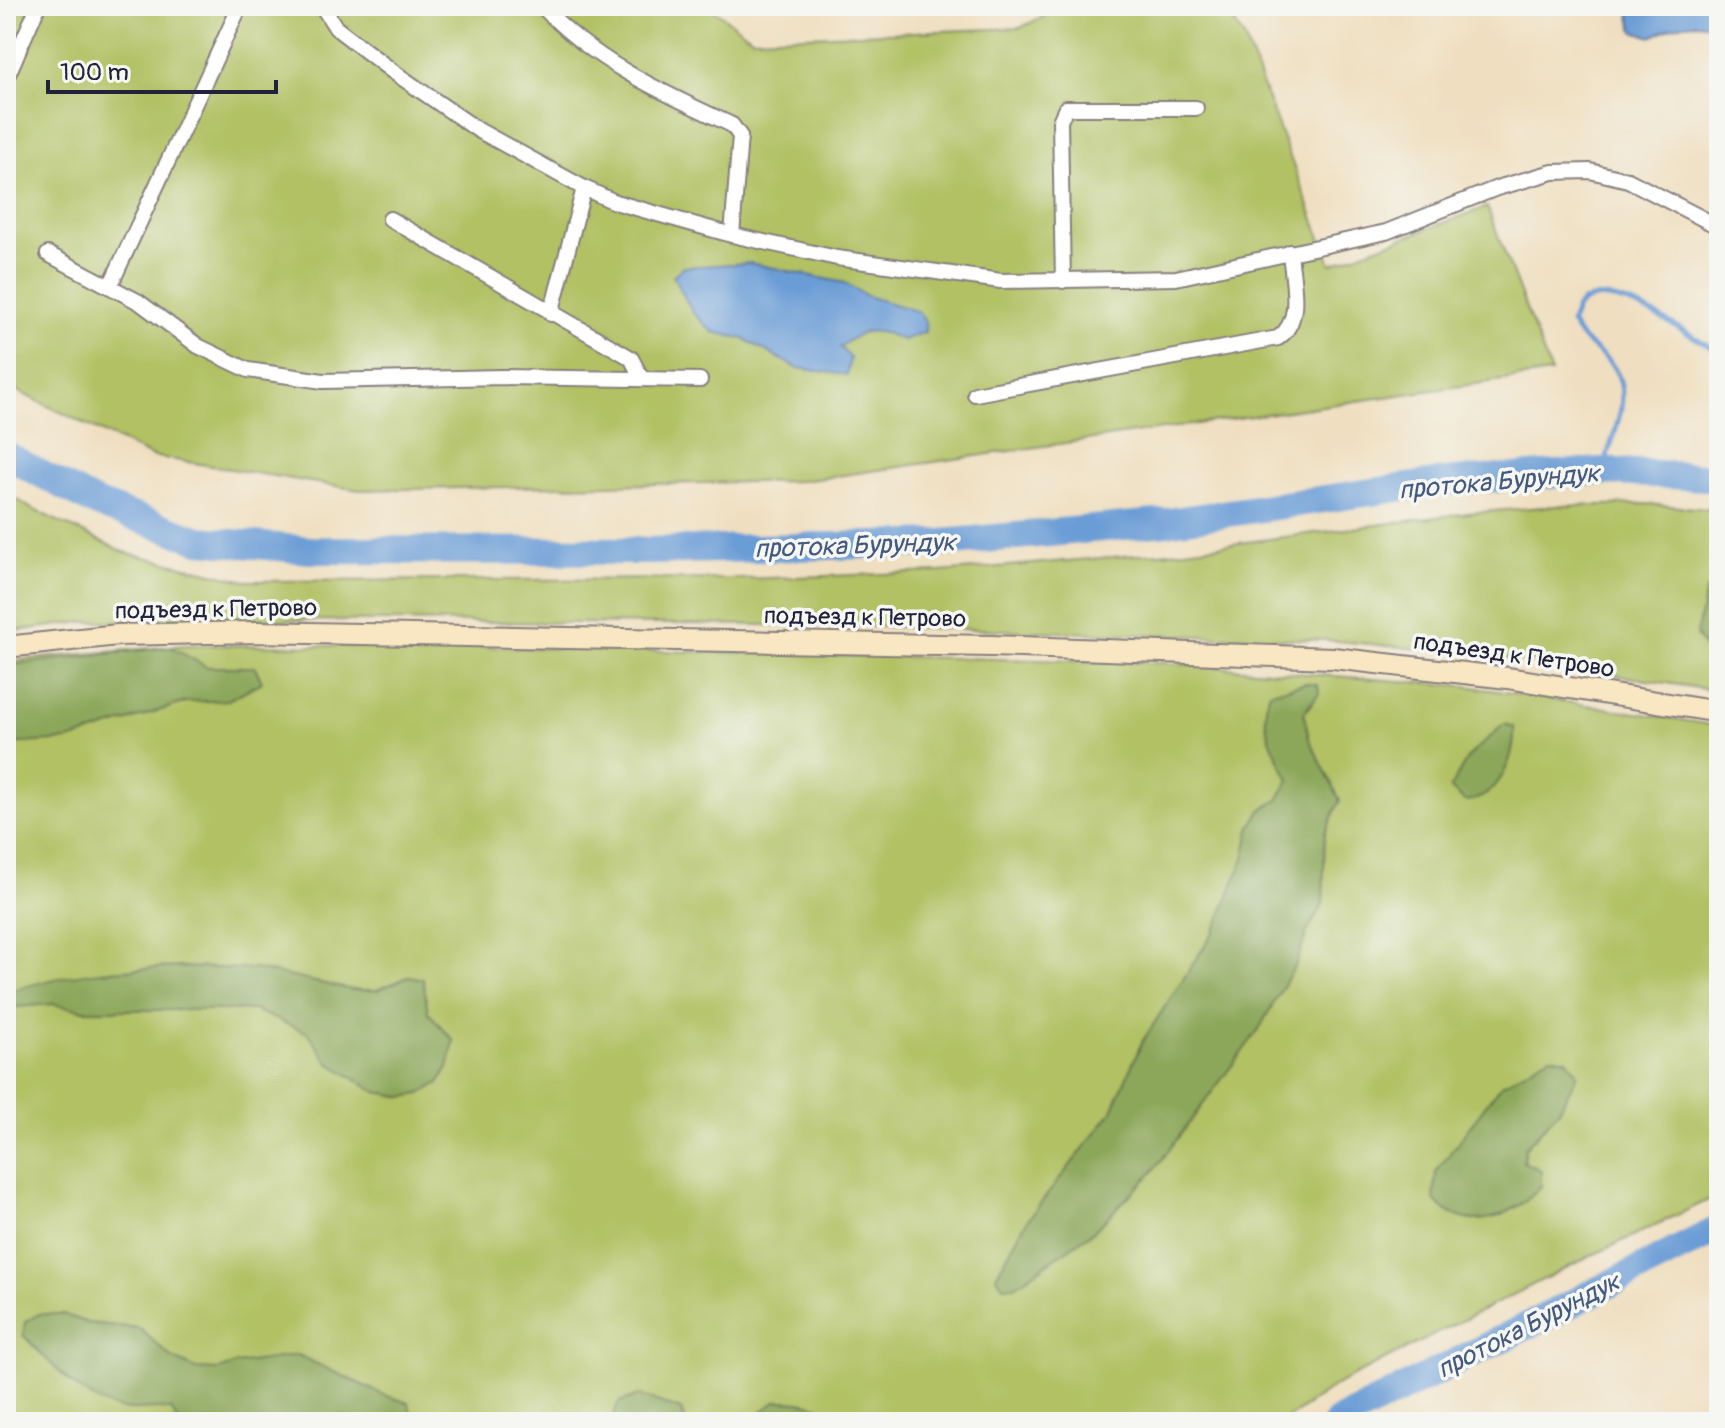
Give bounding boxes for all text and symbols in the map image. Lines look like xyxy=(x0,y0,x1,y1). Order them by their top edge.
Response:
scale bar xyxy=(48,44,276,94)
text: 100 m xyxy=(60,58,129,87)
water label: протока Бурундук xyxy=(1398,457,1603,507)
water label: протока Бурундук xyxy=(754,526,958,565)
street label: подъезд к Петрово xyxy=(115,593,317,626)
street label: подъезд к Петрово xyxy=(764,601,966,634)
street label: подъезд к Петрово xyxy=(1412,627,1616,684)
water label: протока Бурундук xyxy=(1432,1265,1627,1386)

